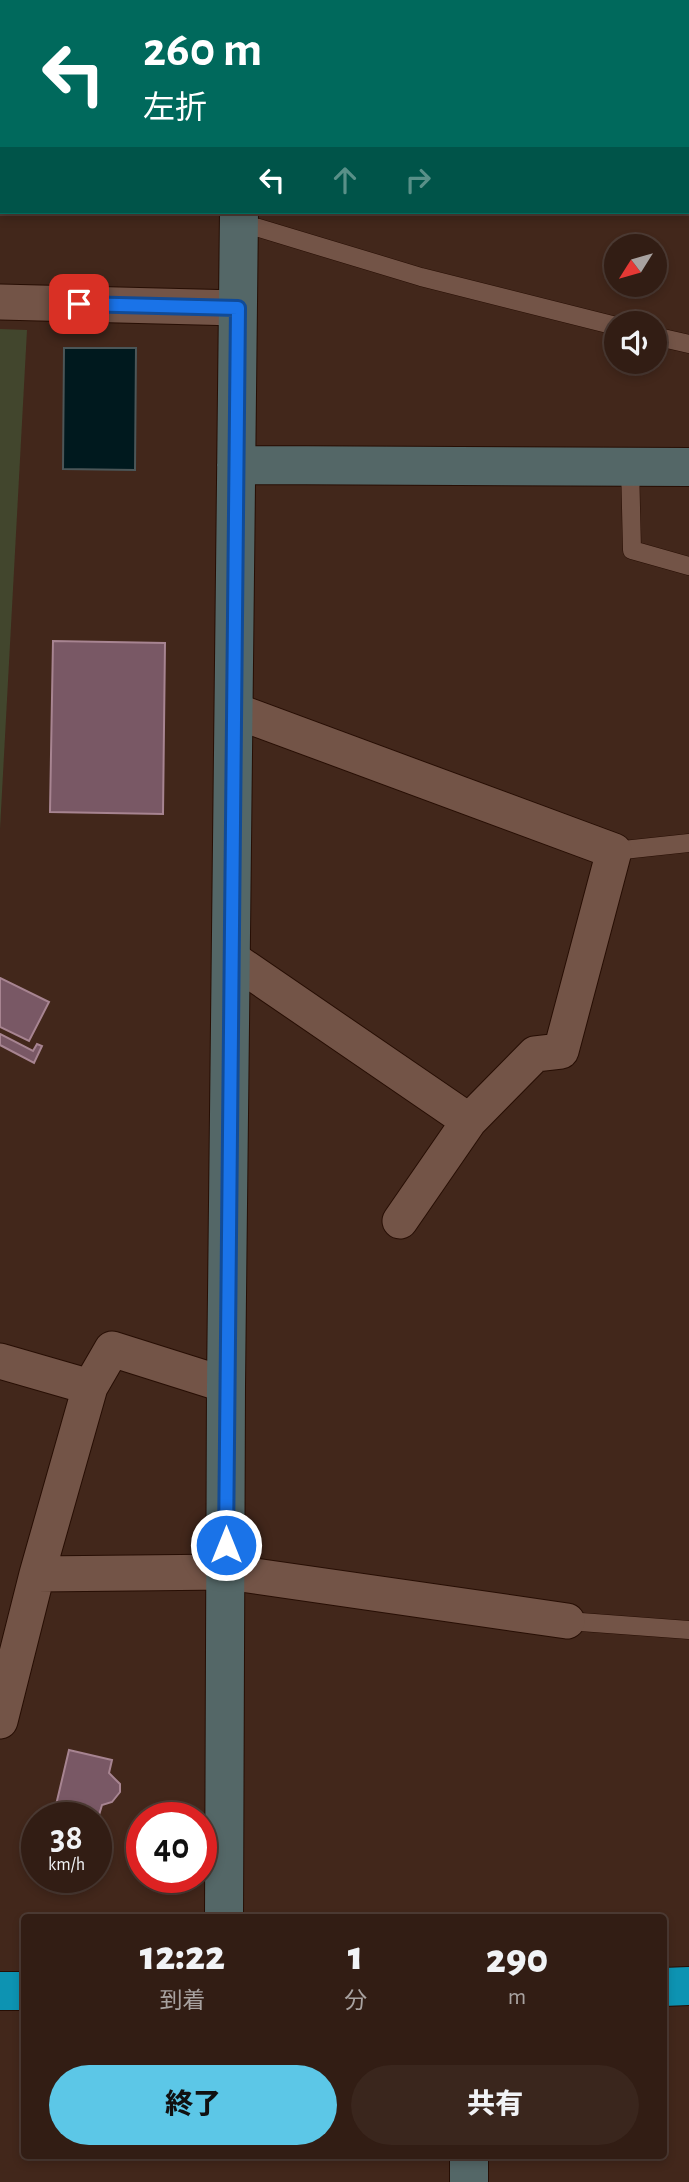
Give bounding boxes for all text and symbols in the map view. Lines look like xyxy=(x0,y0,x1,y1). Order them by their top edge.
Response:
text: 260 m xyxy=(143,26,262,75)
icon: left xyxy=(28,28,119,119)
text: 左折 xyxy=(143,92,207,124)
icon: left xyxy=(253,161,291,199)
icon: ahead xyxy=(326,161,364,199)
icon: right xyxy=(399,161,437,199)
north arrow xyxy=(604,234,667,298)
map controls xyxy=(604,234,667,374)
pin xyxy=(49,274,109,334)
icon: arrive xyxy=(60,285,98,323)
button: sound xyxy=(604,311,667,374)
position arrow xyxy=(189,1508,263,1582)
speed limit sign: 40 xyxy=(126,1802,217,1893)
text: 38 xyxy=(50,1821,83,1856)
text: km/h xyxy=(48,1856,85,1874)
text: 12:22 xyxy=(140,1935,225,1977)
text: 1 xyxy=(348,1935,363,1977)
text: 290 xyxy=(486,1938,548,1980)
text: m xyxy=(508,1986,526,2009)
text: 到着 xyxy=(159,1990,205,2013)
text: 分 xyxy=(344,1990,367,2013)
button: 終了 xyxy=(49,2065,337,2145)
button: 共有 xyxy=(351,2065,639,2145)

